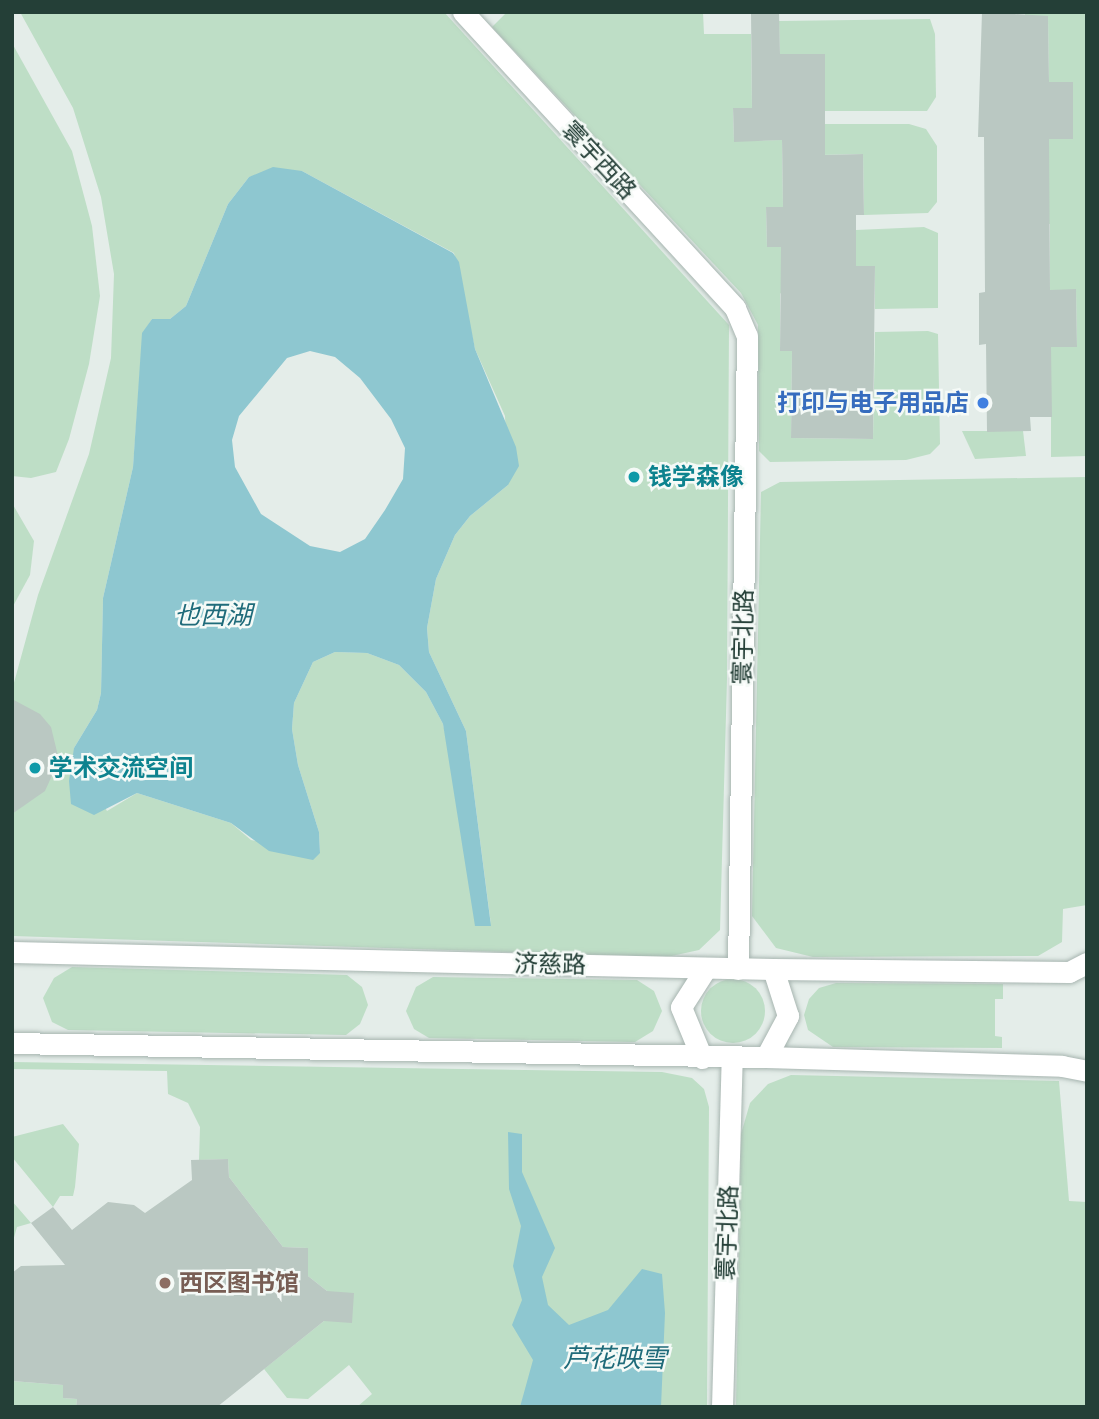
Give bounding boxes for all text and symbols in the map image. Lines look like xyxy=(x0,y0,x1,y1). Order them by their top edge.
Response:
street label: 寰宇西路 xyxy=(556,115,642,205)
place label: 打印与电子用品店 xyxy=(777,389,969,417)
marker: 打印与电子用品店 xyxy=(975,395,991,411)
place label: 钱学森像 xyxy=(648,463,744,491)
marker: 钱学森像 xyxy=(626,469,642,485)
street label: 寰宇北路 xyxy=(728,589,758,685)
water label: 也西湖 xyxy=(174,599,252,631)
place label: 学术交流空间 xyxy=(49,754,193,782)
marker: 学术交流空间 xyxy=(27,760,43,776)
street label: 济慈路 xyxy=(514,949,586,979)
street label: 寰宇北路 xyxy=(711,1185,743,1281)
place label: 西区图书馆 xyxy=(179,1269,299,1297)
marker: 西区图书馆 xyxy=(157,1275,173,1291)
water label: 芦花映雪 xyxy=(563,1342,667,1374)

